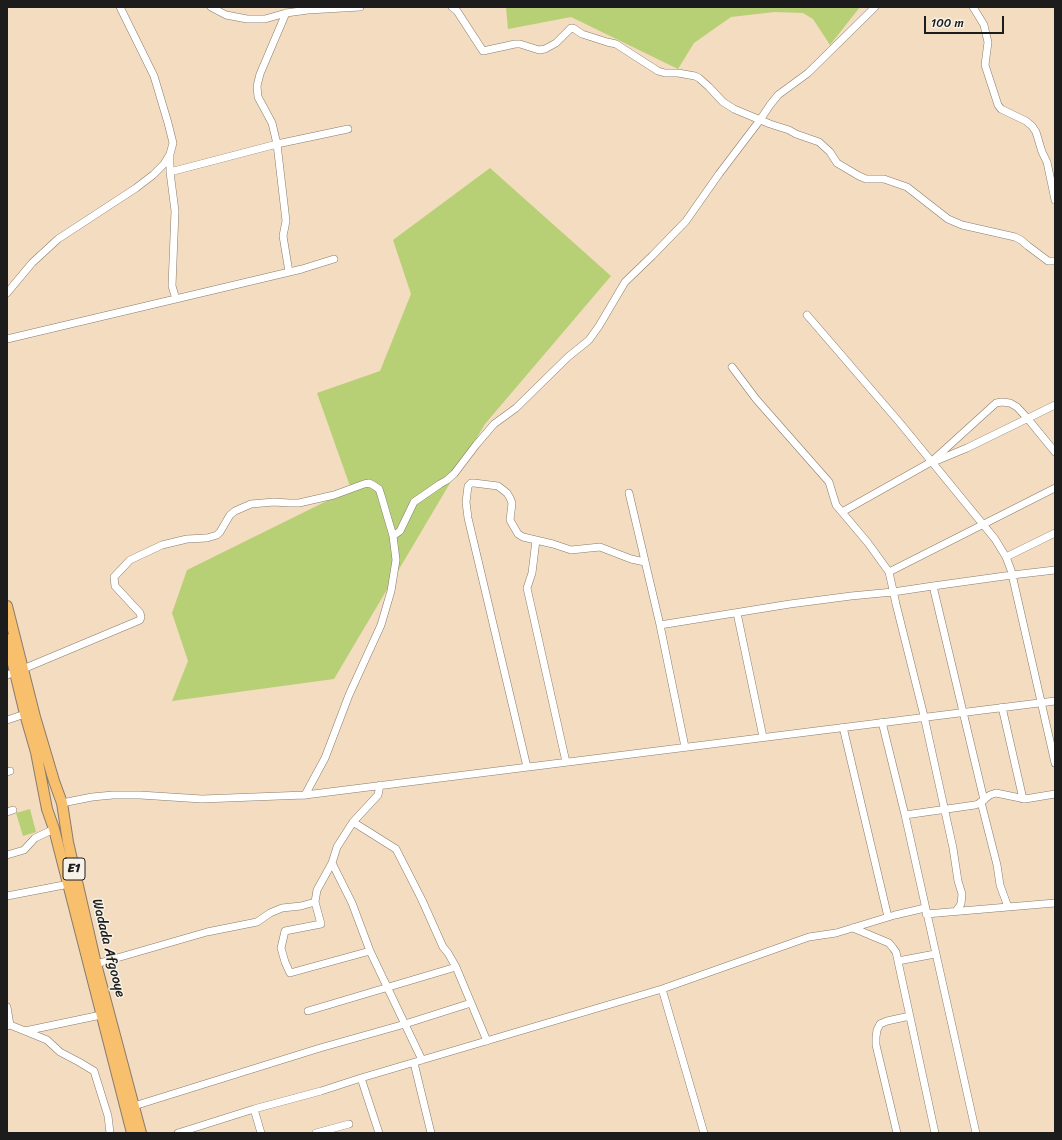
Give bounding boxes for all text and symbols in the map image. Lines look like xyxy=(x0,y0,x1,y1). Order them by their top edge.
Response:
scale bar xyxy=(926,8,1006,34)
text: 100 m xyxy=(931,12,964,34)
road number: E1 xyxy=(63,858,85,880)
street label: Wadada Afgooye xyxy=(88,897,128,999)

